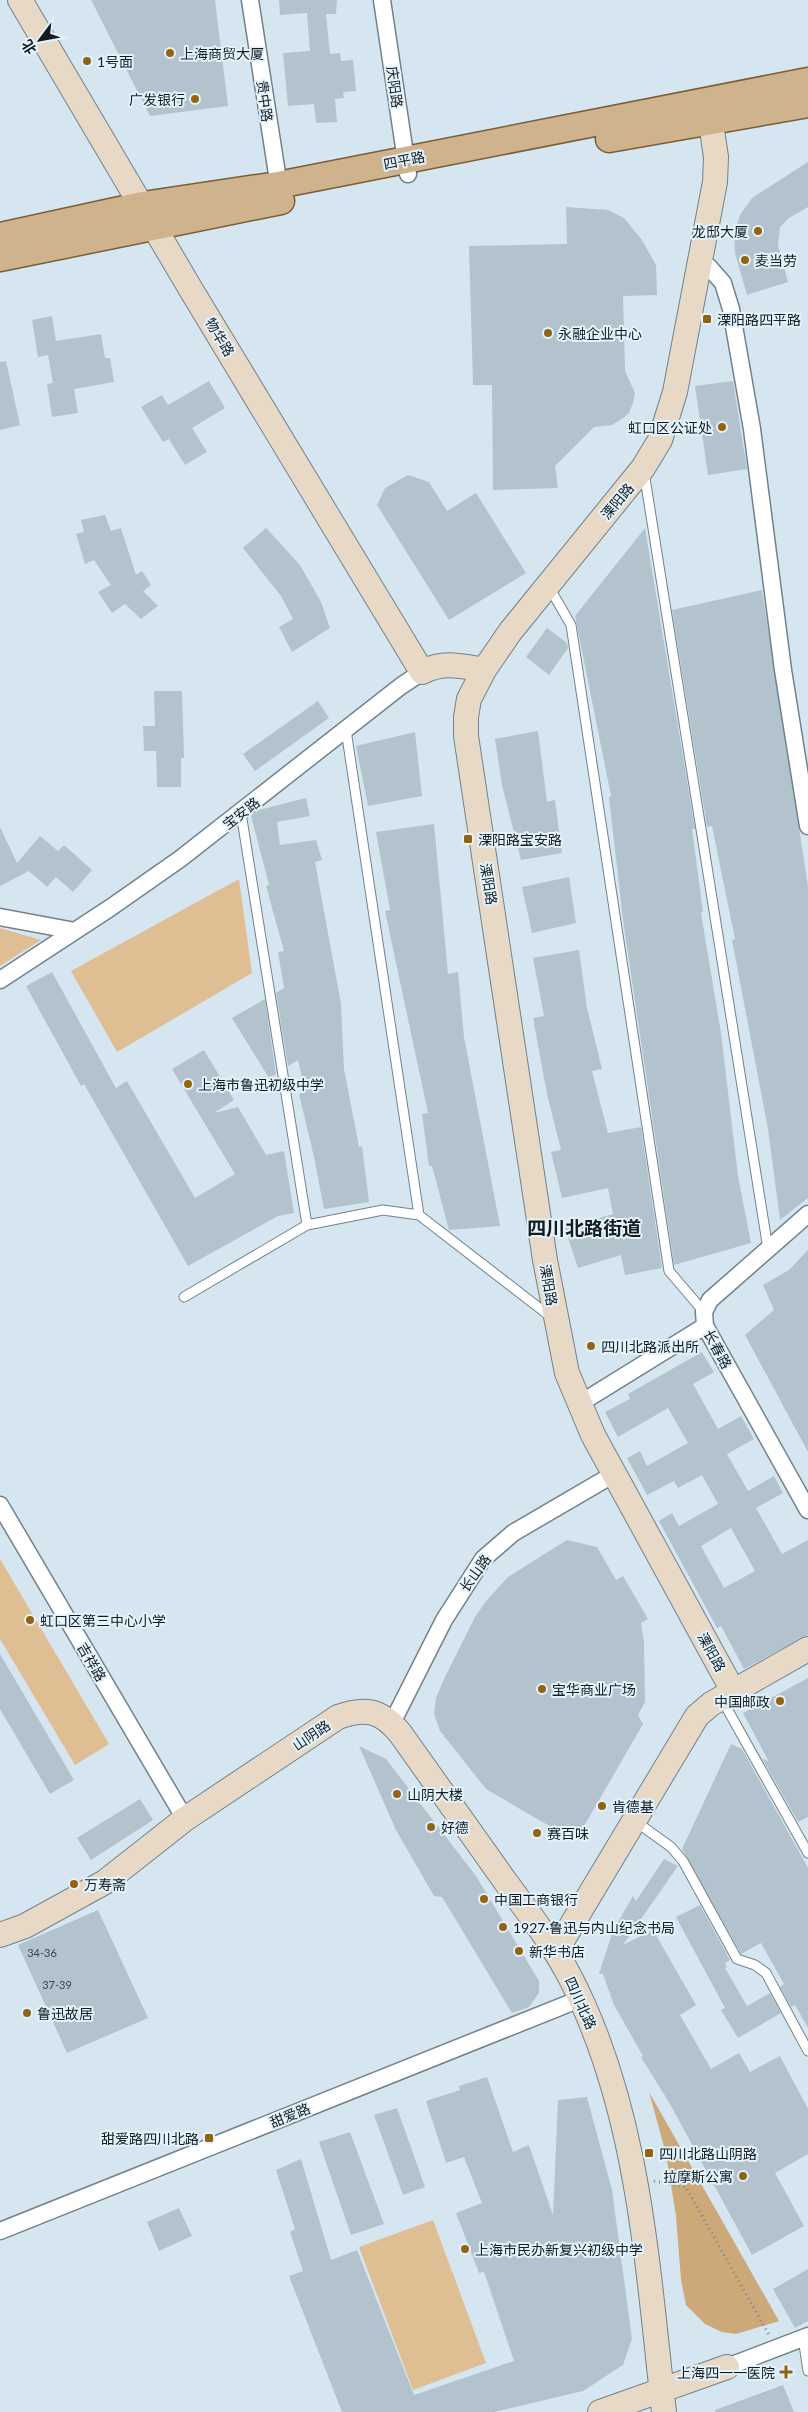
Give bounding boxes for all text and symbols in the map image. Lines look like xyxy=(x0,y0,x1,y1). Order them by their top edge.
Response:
north arrow xyxy=(15,15,65,65)
text: 北 xyxy=(18,37,39,58)
place label: 上海商贸大厦 xyxy=(180,45,264,62)
marker: 上海商贸大厦 xyxy=(164,47,176,59)
place label: 1号面 xyxy=(97,53,133,70)
marker: 1号面 xyxy=(81,55,93,67)
street label: 庆阳路 xyxy=(384,65,406,109)
street label: 贵中路 xyxy=(254,79,276,123)
place label: 广发银行 xyxy=(129,91,185,108)
marker: 广发银行 xyxy=(189,93,201,105)
street label: 四平路 xyxy=(382,148,426,172)
place label: 龙邸大厦 xyxy=(692,223,748,240)
marker: 龙邸大厦 xyxy=(752,225,764,237)
place label: 麦当劳 xyxy=(755,252,797,269)
marker: 麦当劳 xyxy=(739,254,751,266)
place label: 溧阳路四平路 xyxy=(717,311,801,328)
marker: 溧阳路四平路 xyxy=(701,313,713,325)
street label: 物华路 xyxy=(202,315,238,359)
place label: 永融企业中心 xyxy=(558,325,642,342)
marker: 永融企业中心 xyxy=(542,327,554,339)
place label: 虹口区公证处 xyxy=(628,419,712,436)
marker: 虹口区公证处 xyxy=(716,421,728,433)
street label: 溧阳路 xyxy=(597,479,637,523)
street label: 宝安路 xyxy=(219,793,263,833)
place label: 溧阳路宝安路 xyxy=(478,831,562,848)
marker: 溧阳路宝安路 xyxy=(462,833,474,845)
street label: 溧阳路 xyxy=(477,862,501,906)
place label: 上海市鲁迅初级中学 xyxy=(198,1076,324,1093)
marker: 上海市鲁迅初级中学 xyxy=(182,1078,194,1090)
district label: 四川北路街道 xyxy=(527,1216,641,1239)
street label: 溧阳路 xyxy=(537,1263,561,1307)
street label: 长春路 xyxy=(701,1326,735,1372)
place label: 四川北路派出所 xyxy=(601,1338,699,1355)
marker: 四川北路派出所 xyxy=(585,1340,597,1352)
street label: 长山路 xyxy=(456,1551,494,1595)
place label: 虹口区第三中心小学 xyxy=(40,1612,166,1629)
marker: 虹口区第三中心小学 xyxy=(24,1614,36,1626)
street label: 溧阳路 xyxy=(694,1630,730,1674)
street label: 吉祥路 xyxy=(74,1640,110,1684)
place label: 宝华商业广场 xyxy=(552,1681,636,1698)
marker: 宝华商业广场 xyxy=(536,1683,548,1695)
place label: 中国邮政 xyxy=(714,1693,770,1710)
marker: 中国邮政 xyxy=(774,1695,786,1707)
street label: 山阴路 xyxy=(289,1716,333,1754)
place label: 山阴大楼 xyxy=(407,1786,463,1803)
marker: 山阴大楼 xyxy=(391,1788,403,1800)
place label: 肯德基 xyxy=(612,1798,654,1815)
marker: 肯德基 xyxy=(596,1800,608,1812)
place label: 好德 xyxy=(441,1819,469,1836)
marker: 好德 xyxy=(425,1821,437,1833)
place label: 赛百味 xyxy=(547,1825,589,1842)
marker: 赛百味 xyxy=(531,1827,543,1839)
place label: 万寿斋 xyxy=(84,1876,126,1893)
marker: 万寿斋 xyxy=(68,1878,80,1890)
place label: 中国工商银行 xyxy=(494,1891,578,1908)
marker: 中国工商银行 xyxy=(478,1893,490,1905)
place label: 1927·鲁迅与内山纪念书局 xyxy=(513,1919,675,1936)
marker: 1927·鲁迅与内山纪念书局 xyxy=(497,1921,509,1933)
place label: 新华书店 xyxy=(529,1943,585,1960)
marker: 新华书店 xyxy=(513,1945,525,1957)
house number: 34-36 xyxy=(27,1946,57,1959)
street label: 四川北路 xyxy=(562,1974,600,2032)
house number: 37-39 xyxy=(42,1978,72,1991)
place label: 鲁迅故居 xyxy=(37,2005,93,2022)
marker: 鲁迅故居 xyxy=(21,2007,33,2019)
street label: 甜爱路 xyxy=(267,2099,313,2131)
place label: 甜爱路四川北路 xyxy=(101,2130,199,2147)
marker: 甜爱路四川北路 xyxy=(203,2132,215,2144)
place label: 四川北路山阴路 xyxy=(659,2145,757,2162)
marker: 四川北路山阴路 xyxy=(643,2147,655,2159)
place label: 拉摩斯公寓 xyxy=(663,2168,733,2185)
marker: 拉摩斯公寓 xyxy=(737,2170,749,2182)
place label: 上海市民办新复兴初级中学 xyxy=(475,2241,643,2258)
marker: 上海市民办新复兴初级中学 xyxy=(459,2243,471,2255)
place label: 上海四一一医院 xyxy=(677,2364,775,2381)
marker: 上海四一一医院 xyxy=(779,2365,793,2379)

